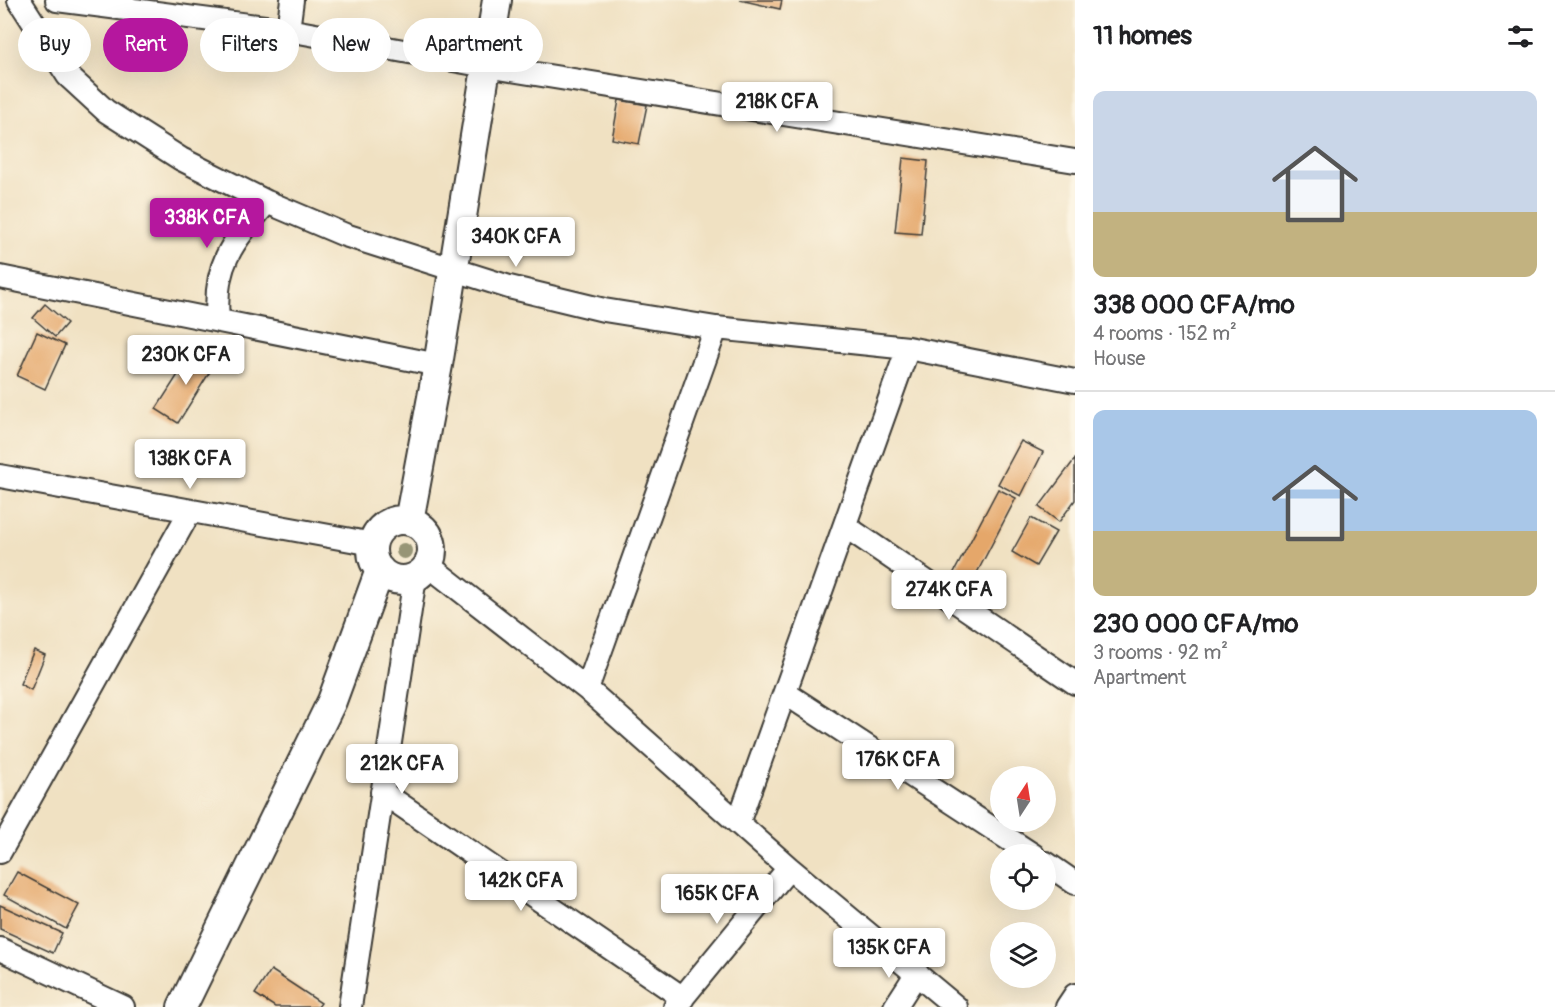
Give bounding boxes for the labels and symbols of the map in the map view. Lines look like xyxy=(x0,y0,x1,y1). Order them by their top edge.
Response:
pin: 218K CFA xyxy=(715,82,839,133)
pin: 338K CFA xyxy=(145,198,269,249)
pin: 340K CFA xyxy=(454,217,578,268)
pin: 230K CFA xyxy=(124,335,248,386)
pin: 138K CFA xyxy=(128,439,252,490)
pin: 274K CFA xyxy=(887,570,1011,621)
pin: 176K CFA xyxy=(836,740,960,791)
pin: 212K CFA xyxy=(340,744,464,795)
north arrow xyxy=(990,766,1056,832)
pin: 142K CFA xyxy=(459,861,583,912)
pin: 165K CFA xyxy=(655,874,779,925)
pin: 135K CFA xyxy=(827,928,951,979)

